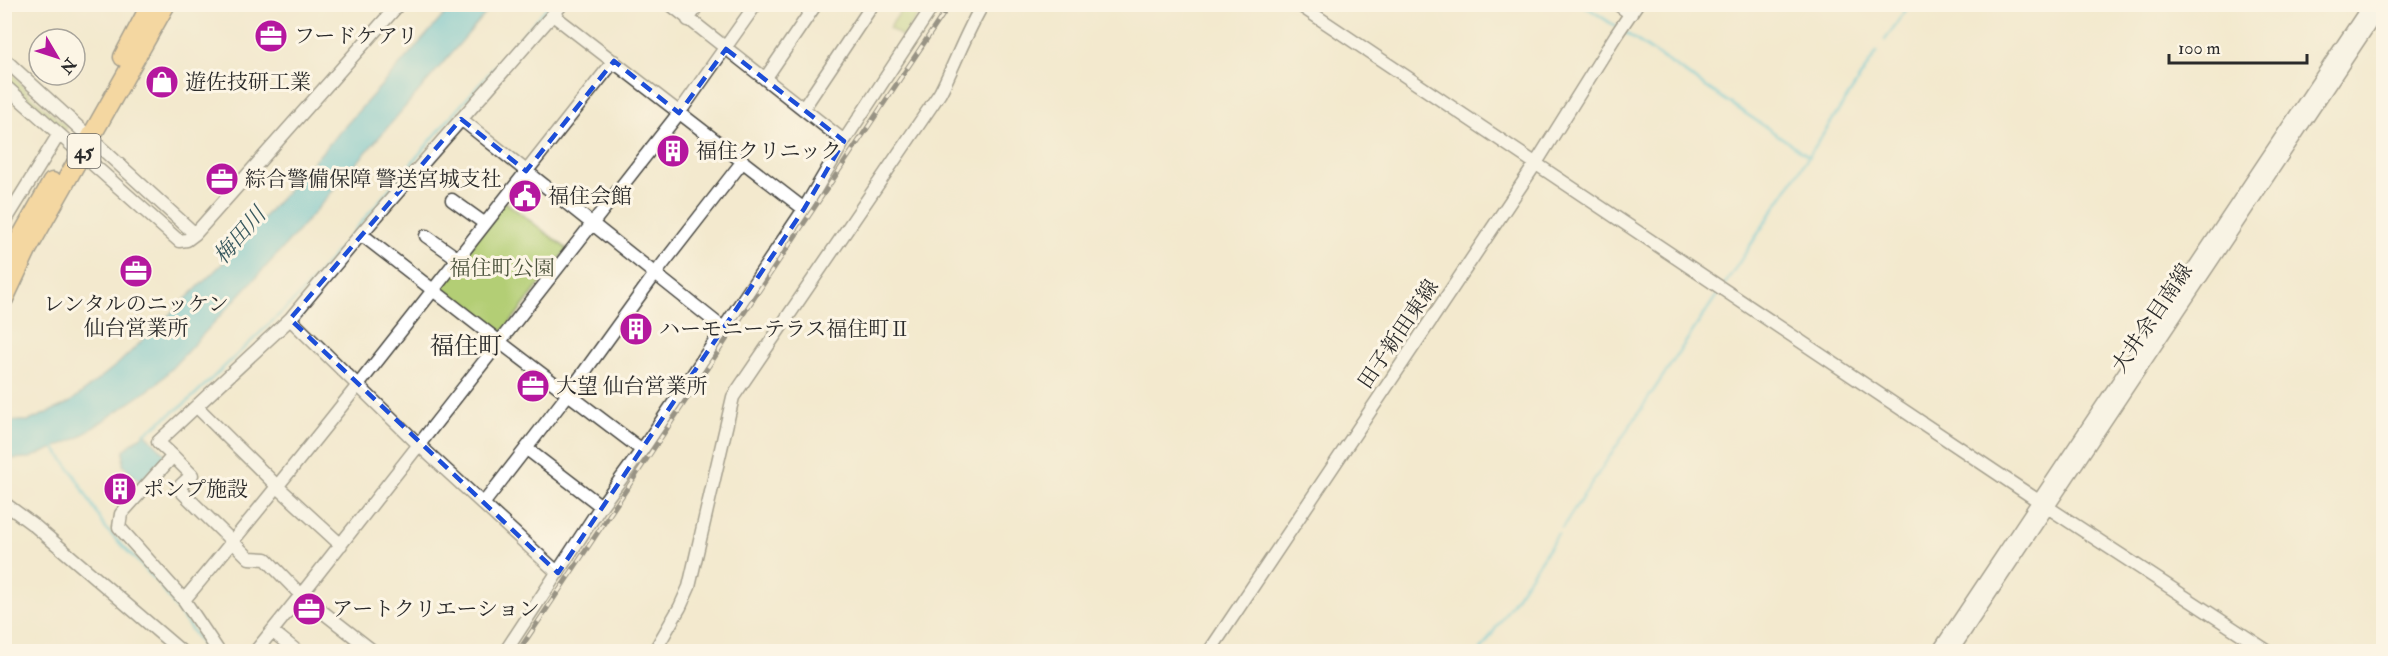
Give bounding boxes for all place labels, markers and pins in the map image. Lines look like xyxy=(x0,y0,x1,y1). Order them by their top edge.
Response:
office icon: フードケアリ xyxy=(253,18,289,54)
place label: フードケアリ xyxy=(294,23,418,50)
shop icon: 遊佐技研工業 xyxy=(144,64,180,100)
place label: 遊佐技研工業 xyxy=(185,69,311,96)
building icon: 福住クリニック xyxy=(655,133,691,169)
place label: 福住クリニック xyxy=(696,138,842,165)
office icon: 綜合警備保障 警送宮城支社 xyxy=(204,161,240,197)
place label: 綜合警備保障 警送宮城支社 xyxy=(245,166,501,193)
public building icon: 福住会館 xyxy=(507,178,543,214)
place label: 福住会館 xyxy=(548,183,632,210)
office icon: レンタルのニッケン 仙台営業所 xyxy=(118,253,154,289)
place label: レンタルのニッケン 仙台営業所 xyxy=(43,291,229,342)
building icon: ハーモニーテラス福住町Ⅱ xyxy=(618,311,654,347)
place label: ハーモニーテラス福住町Ⅱ xyxy=(659,316,910,343)
office icon: 大望 仙台営業所 xyxy=(515,368,551,404)
place label: 大望 仙台営業所 xyxy=(556,373,707,400)
building icon: ポンプ施設 xyxy=(102,471,138,507)
place label: ポンプ施設 xyxy=(143,476,248,503)
office icon: アートクリエーション xyxy=(291,591,327,627)
place label: アートクリエーション xyxy=(332,596,540,623)

